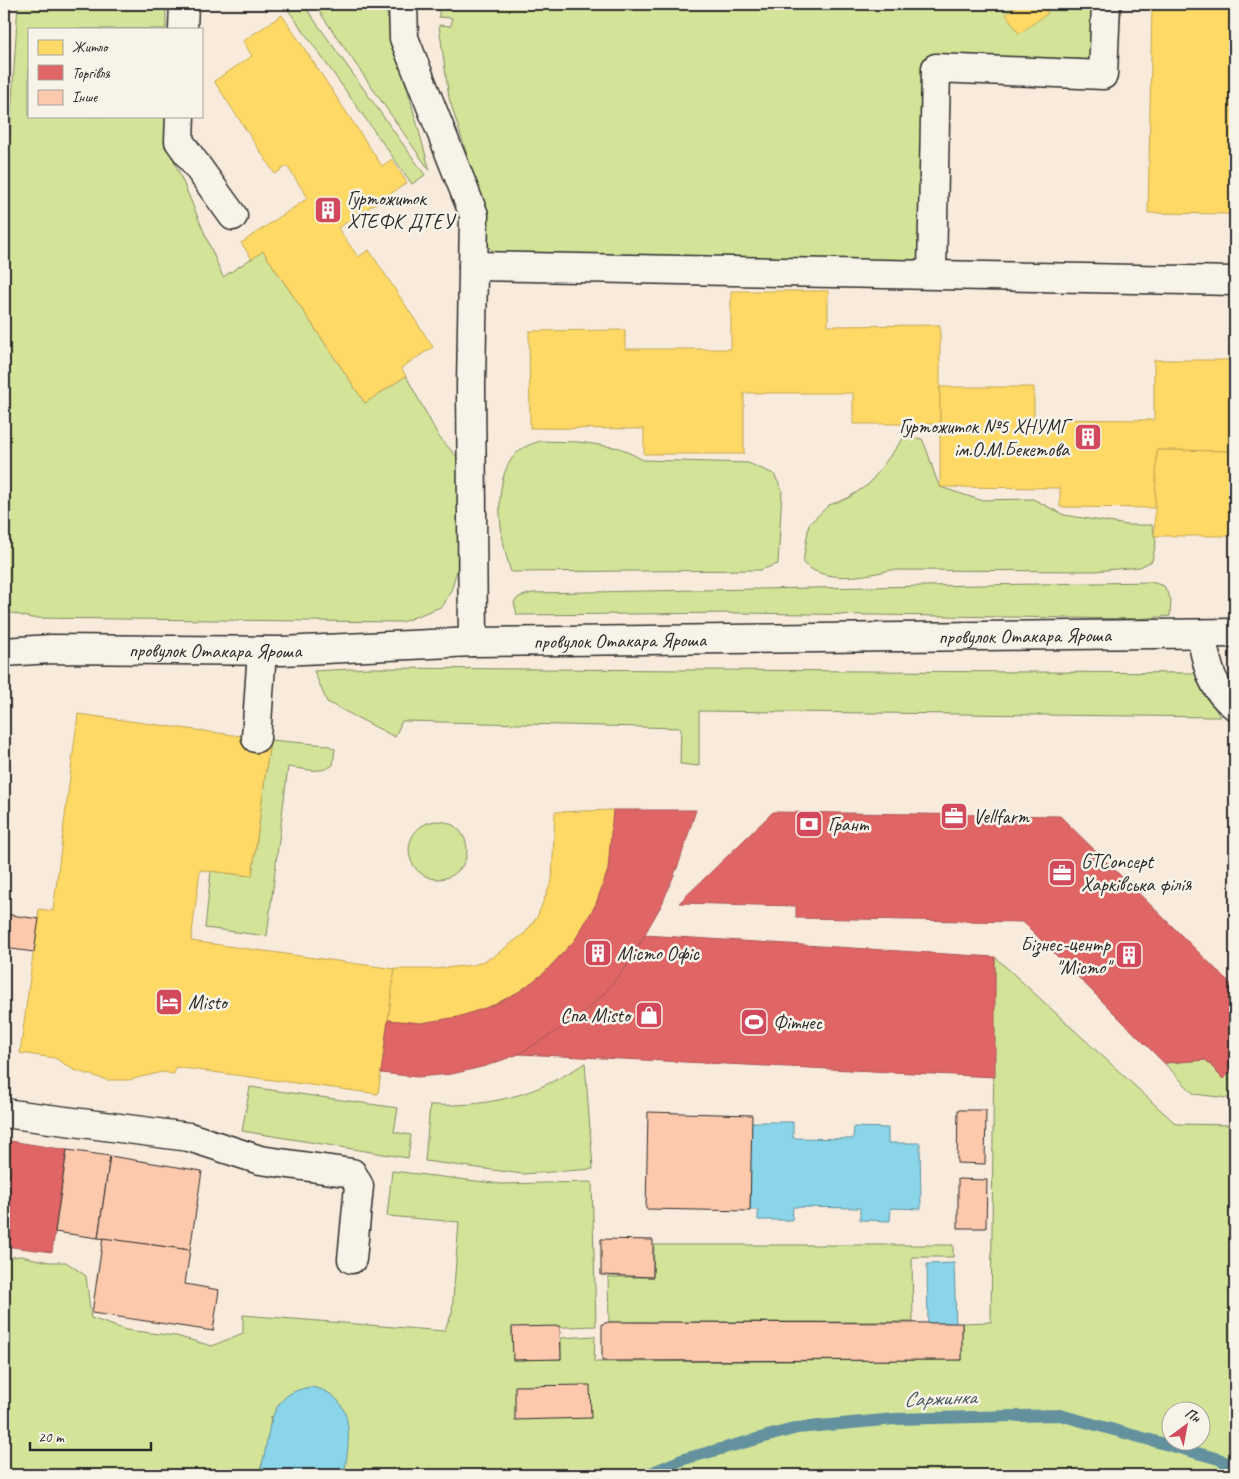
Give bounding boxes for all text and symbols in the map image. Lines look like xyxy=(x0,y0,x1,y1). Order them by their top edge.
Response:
legend xyxy=(28,28,202,118)
text: Житло xyxy=(72,38,109,57)
text: Торгівля xyxy=(72,64,110,83)
text: Інше xyxy=(72,88,98,107)
place label: Гуртожиток ХТЕФК ДТЕУ xyxy=(347,186,456,234)
building icon: Гуртожиток ХТЕФК ДТЕУ xyxy=(313,195,343,225)
place label: Гуртожиток №5 ХНУМГ ім.О.М.Бекетова xyxy=(899,414,1073,462)
building icon: Гуртожиток №5 ХНУМГ ім.О.М.Бекетова xyxy=(1073,422,1103,452)
street label: провулок Отакара Яроша xyxy=(938,622,1113,650)
street label: провулок Отакара Яроша xyxy=(533,627,708,654)
street label: провулок Отакара Яроша xyxy=(129,638,304,664)
office icon: Vellfarm xyxy=(939,801,969,831)
place label: Vellfarm xyxy=(973,804,1031,829)
bank icon: Грант xyxy=(794,809,824,839)
place label: Грант xyxy=(828,812,870,837)
place label: GTConcept Харківська філія xyxy=(1081,849,1192,897)
office icon: GTConcept Харківська філія xyxy=(1047,858,1077,888)
place label: Бізнес-центр "Місто" xyxy=(1021,932,1114,980)
building icon: Місто Офіс xyxy=(583,938,613,968)
building icon: Бізнес-центр "Місто" xyxy=(1114,940,1144,970)
place label: Місто Офіс xyxy=(617,941,700,966)
hotel icon: Misto xyxy=(154,987,184,1017)
place label: Misto xyxy=(188,990,229,1015)
shop icon: Спа Misto xyxy=(634,1000,664,1030)
place label: Спа Misto xyxy=(560,1003,632,1028)
sports icon: Фітнес xyxy=(739,1007,769,1037)
place label: Фітнес xyxy=(773,1010,822,1035)
water label: Саржинка xyxy=(903,1384,979,1412)
north arrow xyxy=(1162,1402,1212,1452)
text: Пн xyxy=(1182,1404,1204,1427)
scale bar xyxy=(30,1419,151,1451)
text: 20 m xyxy=(38,1428,65,1447)

